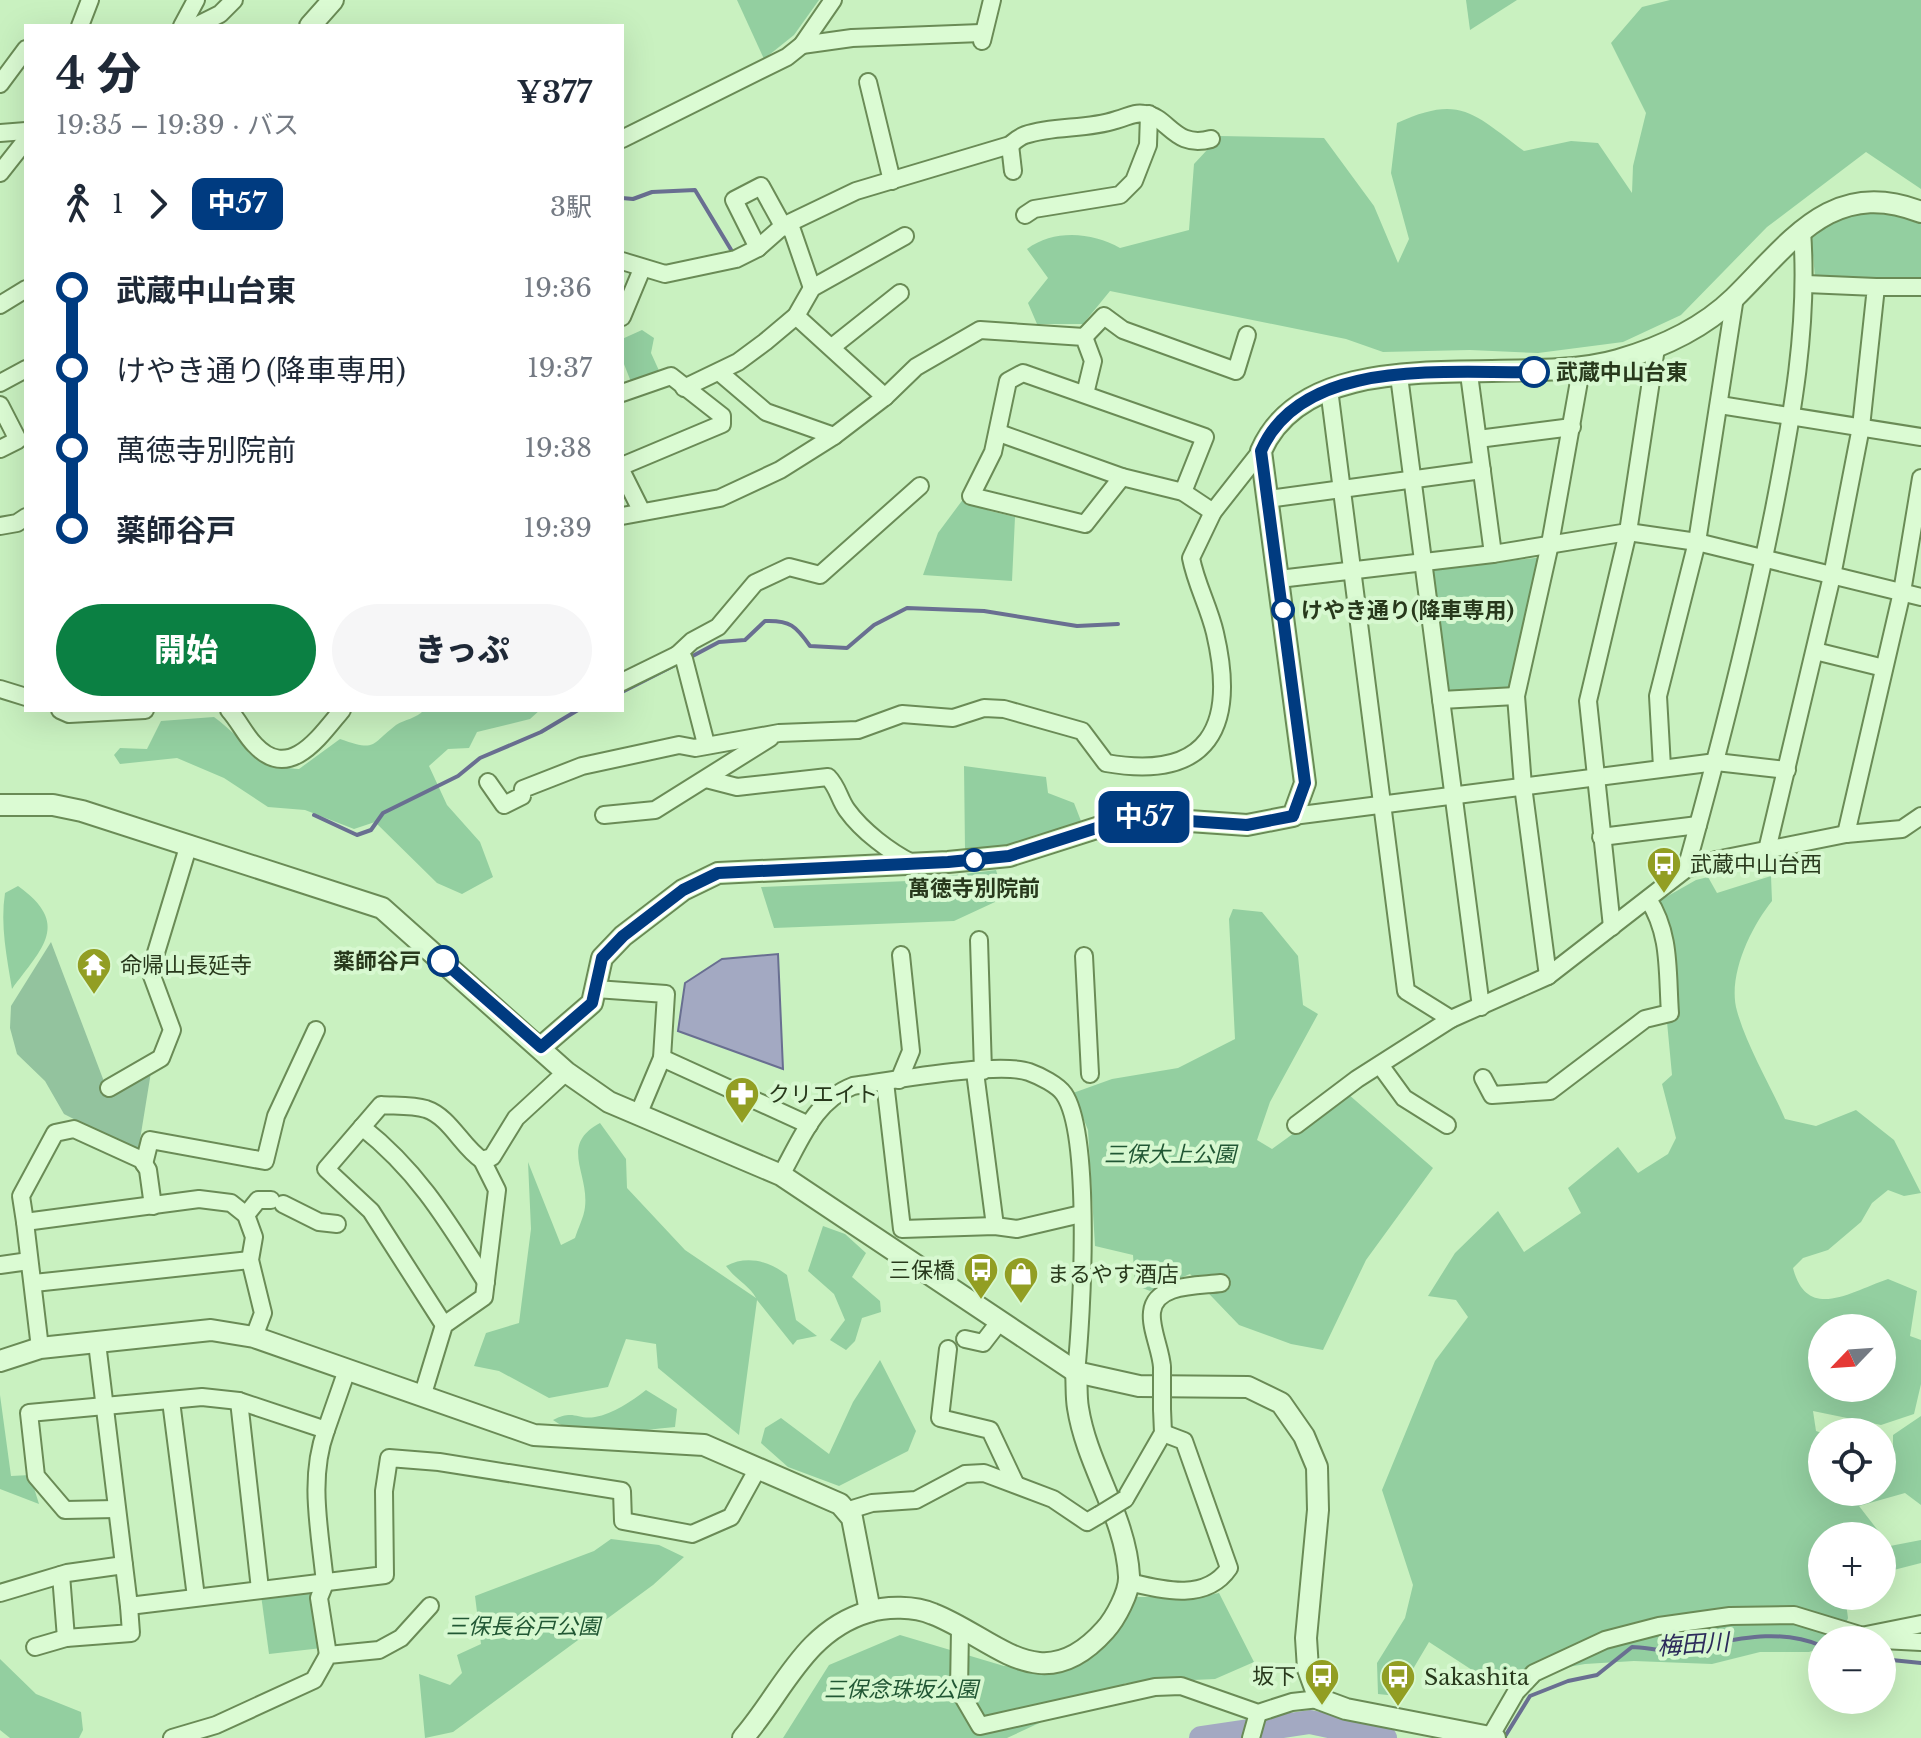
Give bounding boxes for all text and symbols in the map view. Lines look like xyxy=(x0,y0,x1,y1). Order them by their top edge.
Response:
text: 4 分 xyxy=(56,46,141,101)
text: ¥377 xyxy=(516,74,592,111)
text: 19:35 – 19:39 · バス xyxy=(56,109,299,141)
icon: walk xyxy=(56,182,100,226)
icon: forward xyxy=(136,182,180,226)
text: 中57 xyxy=(208,186,267,221)
text: 1 xyxy=(112,188,124,220)
text: 3駅 xyxy=(550,191,592,223)
text: 武蔵中山台東 xyxy=(116,272,296,309)
text: 19:36 xyxy=(524,272,592,304)
text: けやき通り(降車専用) xyxy=(116,352,406,389)
text: 19:37 xyxy=(527,352,592,384)
marker: 武蔵中山台東 xyxy=(1519,357,1549,387)
place label: 武蔵中山台東 xyxy=(1556,359,1688,386)
text: 萬徳寺別院前 xyxy=(116,432,296,469)
text: 19:38 xyxy=(525,432,592,464)
text: 薬師谷戸 xyxy=(116,512,236,549)
text: 19:39 xyxy=(524,512,592,544)
place label: けやき通り(降車専用) xyxy=(1301,597,1514,624)
marker: けやき通り(降車専用) xyxy=(1272,599,1294,621)
button: 開始 xyxy=(56,604,316,696)
button: きっぷ xyxy=(332,604,592,696)
line badge: 中57 xyxy=(1098,791,1190,843)
text: 中57 xyxy=(1114,799,1174,834)
bus stop icon: 武蔵中山台西 xyxy=(1645,845,1683,895)
marker: 萬徳寺別院前 xyxy=(963,849,985,871)
place label: 武蔵中山台西 xyxy=(1690,851,1822,878)
place label: 萬徳寺別院前 xyxy=(908,875,1040,902)
temple icon: 命帰山長延寺 xyxy=(75,946,113,996)
marker: 薬師谷戸 xyxy=(428,946,458,976)
place label: 薬師谷戸 xyxy=(333,948,421,975)
place label: 命帰山長延寺 xyxy=(120,952,252,979)
pharmacy icon: クリエイト xyxy=(723,1075,761,1125)
place label: クリエイト xyxy=(768,1081,878,1108)
park label: 三保大上公園 xyxy=(1104,1141,1239,1168)
bus stop icon: 三保橋 xyxy=(962,1251,1000,1301)
shop icon: まるやす酒店 xyxy=(1002,1255,1040,1305)
place label: 三保橋 xyxy=(889,1257,955,1284)
place label: まるやす酒店 xyxy=(1047,1261,1179,1288)
north arrow xyxy=(1808,1314,1896,1402)
map controls xyxy=(1808,1314,1896,1714)
button: locate xyxy=(1808,1418,1896,1506)
button: + xyxy=(1808,1522,1896,1610)
park label: 三保長谷戸公園 xyxy=(446,1613,603,1640)
button: − xyxy=(1808,1626,1896,1714)
water label: 梅田川 xyxy=(1656,1627,1733,1661)
bus stop icon: 坂下 xyxy=(1303,1657,1341,1707)
bus stop icon: Sakashita xyxy=(1379,1658,1417,1708)
place label: 坂下 xyxy=(1252,1663,1296,1690)
place label: Sakashita xyxy=(1424,1664,1530,1691)
park label: 三保念珠坂公園 xyxy=(824,1676,981,1703)

